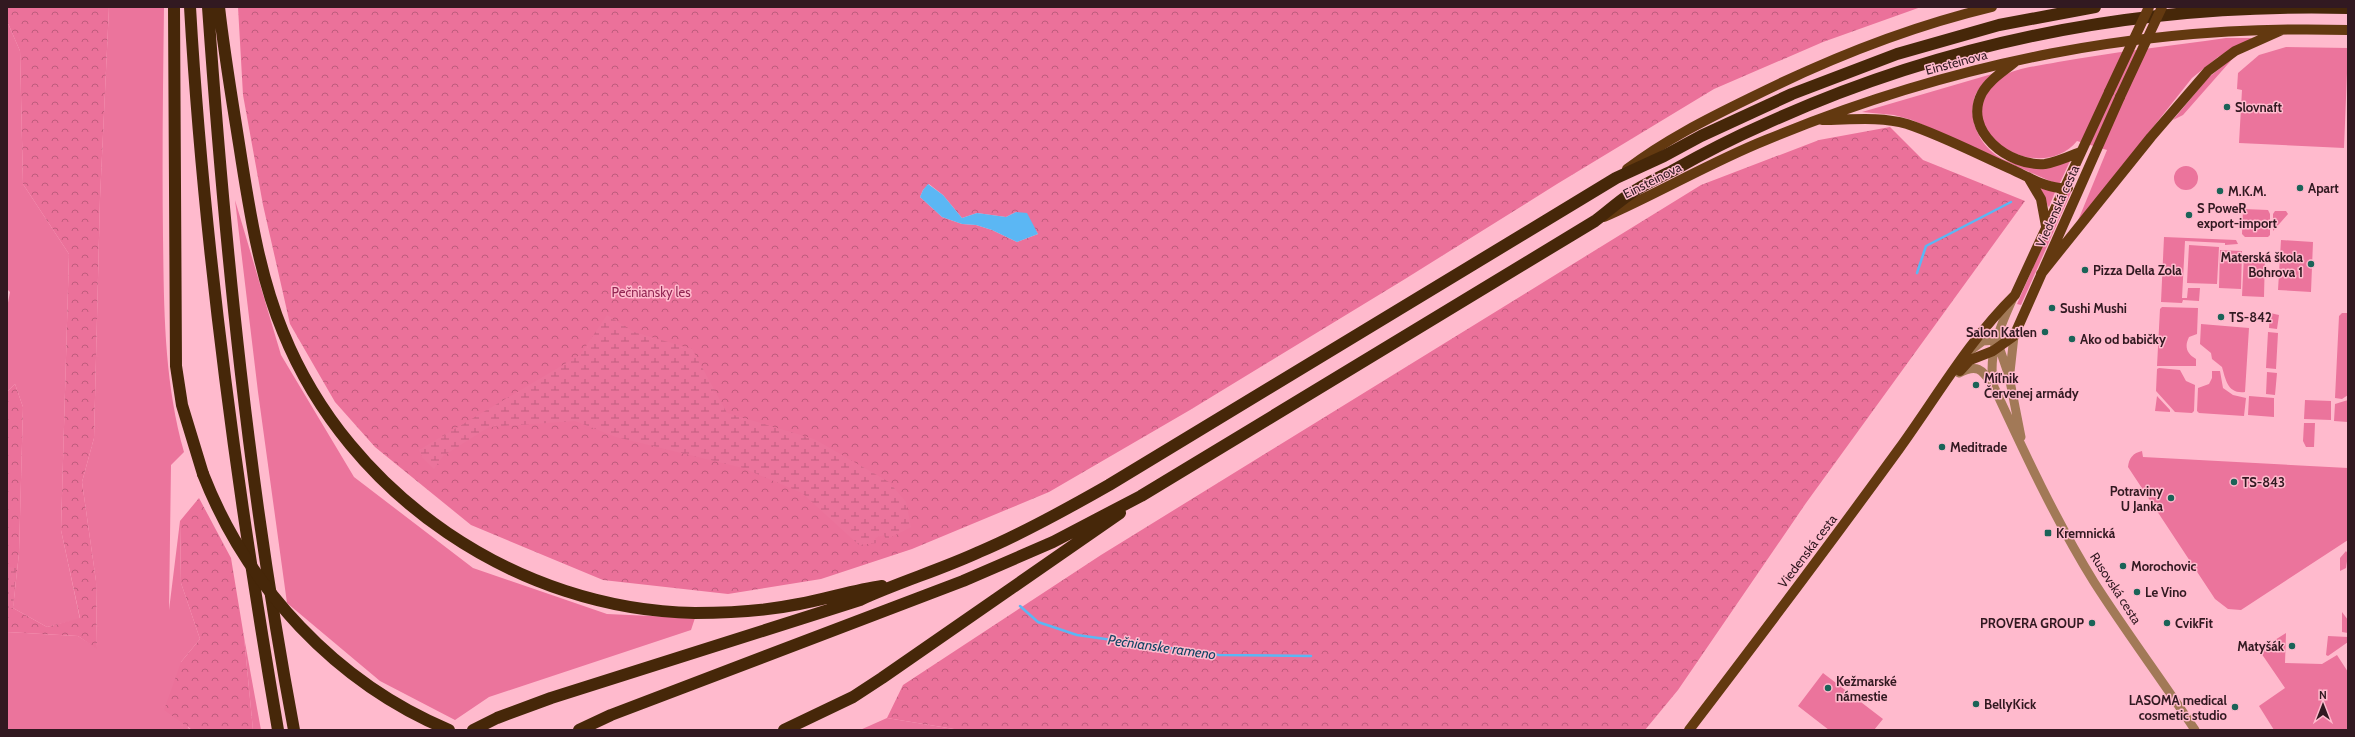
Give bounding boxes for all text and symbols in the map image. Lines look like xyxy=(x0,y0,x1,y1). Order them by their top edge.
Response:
street label: Einsteinova xyxy=(1923,46,1989,78)
place label: Slovnaft xyxy=(2235,99,2283,115)
marker: Slovnaft xyxy=(2222,102,2232,112)
street label: Einsteinova xyxy=(1620,158,1685,202)
street label: Viedenská cesta xyxy=(2032,162,2082,249)
place label: Apart xyxy=(2308,180,2339,196)
place label: M.K.M. xyxy=(2228,183,2267,199)
marker: Apart xyxy=(2295,183,2305,193)
marker: M.K.M. xyxy=(2215,186,2225,196)
place label: S PoweR export-import xyxy=(2197,200,2278,231)
marker: S PoweR export-import xyxy=(2184,210,2194,220)
place label: Materská škola Bohrova 1 xyxy=(2220,249,2304,280)
marker: Materská škola Bohrova 1 xyxy=(2306,259,2316,269)
place label: Pizza Della Zola xyxy=(2093,262,2182,278)
marker: Pizza Della Zola xyxy=(2080,265,2090,275)
park label: Pečniansky les xyxy=(611,284,691,300)
place label: Sushi Mushi xyxy=(2060,300,2127,316)
marker: Sushi Mushi xyxy=(2047,303,2057,313)
place label: TS-842 xyxy=(2229,309,2272,325)
marker: TS-842 xyxy=(2216,312,2226,322)
place label: Salon Katlen xyxy=(1966,324,2037,340)
marker: Salon Katlen xyxy=(2040,327,2050,337)
place label: Ako od babičky xyxy=(2080,331,2166,347)
marker: Ako od babičky xyxy=(2067,334,2077,344)
place label: Míľnik Červenej armády xyxy=(1984,370,2079,401)
marker: Míľnik Červenej armády xyxy=(1971,380,1981,390)
place label: Meditrade xyxy=(1950,439,2007,455)
marker: Meditrade xyxy=(1937,442,1947,452)
place label: TS-843 xyxy=(2242,474,2285,490)
marker: TS-843 xyxy=(2229,477,2239,487)
place label: Potraviny U Janka xyxy=(2110,483,2164,514)
marker: Potraviny U Janka xyxy=(2166,493,2176,503)
street label: Viedenská cesta xyxy=(1774,511,1840,591)
place label: Kremnická xyxy=(2056,525,2116,541)
marker: Kremnická xyxy=(2043,528,2053,538)
street label: Rusovská cesta xyxy=(2087,549,2145,627)
place label: Morochovic xyxy=(2131,558,2197,574)
marker: Morochovic xyxy=(2118,561,2128,571)
place label: Le Vino xyxy=(2145,584,2187,600)
marker: Le Vino xyxy=(2132,587,2142,597)
place label: PROVERA GROUP xyxy=(1980,615,2084,631)
place label: CvikFit xyxy=(2175,615,2213,631)
marker: PROVERA GROUP xyxy=(2087,618,2097,628)
marker: CvikFit xyxy=(2162,618,2172,628)
water label: Pečnianske rameno xyxy=(1107,631,1217,663)
place label: Matyšák xyxy=(2237,638,2285,654)
marker: Matyšák xyxy=(2287,641,2297,651)
place label: Kežmarské námestie xyxy=(1836,673,1897,704)
marker: Kežmarské námestie xyxy=(1823,683,1833,693)
north arrow xyxy=(2303,685,2343,725)
text: N xyxy=(2319,688,2327,702)
place label: LASOMA medical cosmetic studio xyxy=(2129,692,2228,723)
place label: BellyKick xyxy=(1984,696,2037,712)
marker: BellyKick xyxy=(1971,699,1981,709)
marker: LASOMA medical cosmetic studio xyxy=(2230,702,2240,712)

